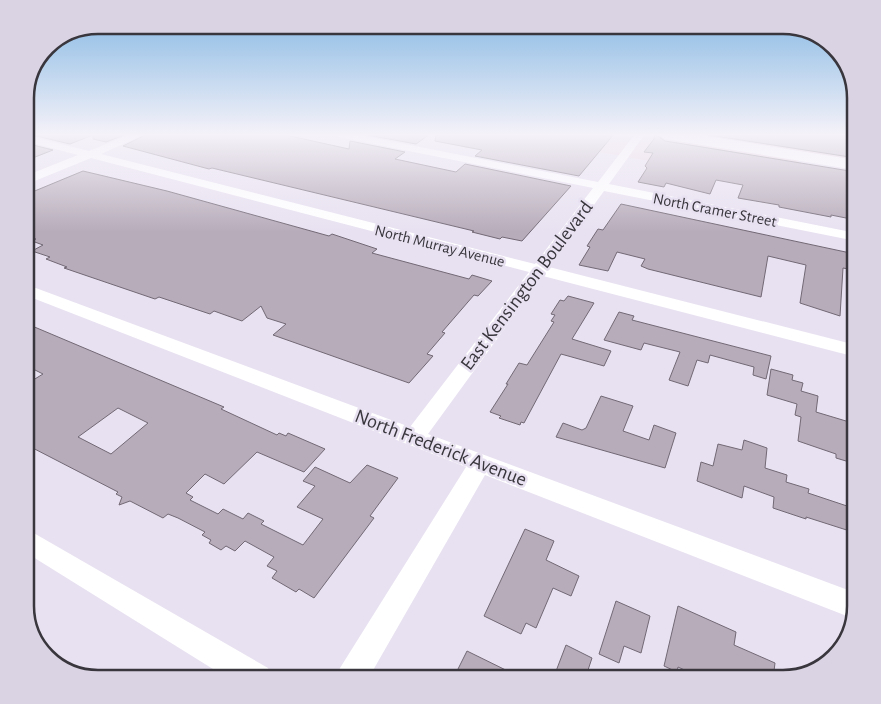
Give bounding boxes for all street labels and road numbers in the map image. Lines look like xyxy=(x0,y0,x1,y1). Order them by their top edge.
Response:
street label: North Cramer Street xyxy=(652,190,778,230)
street label: East Kensington Boulevard xyxy=(457,197,597,374)
street label: North Murray Avenue xyxy=(373,222,506,271)
street label: North Frederick Avenue xyxy=(352,406,529,490)

